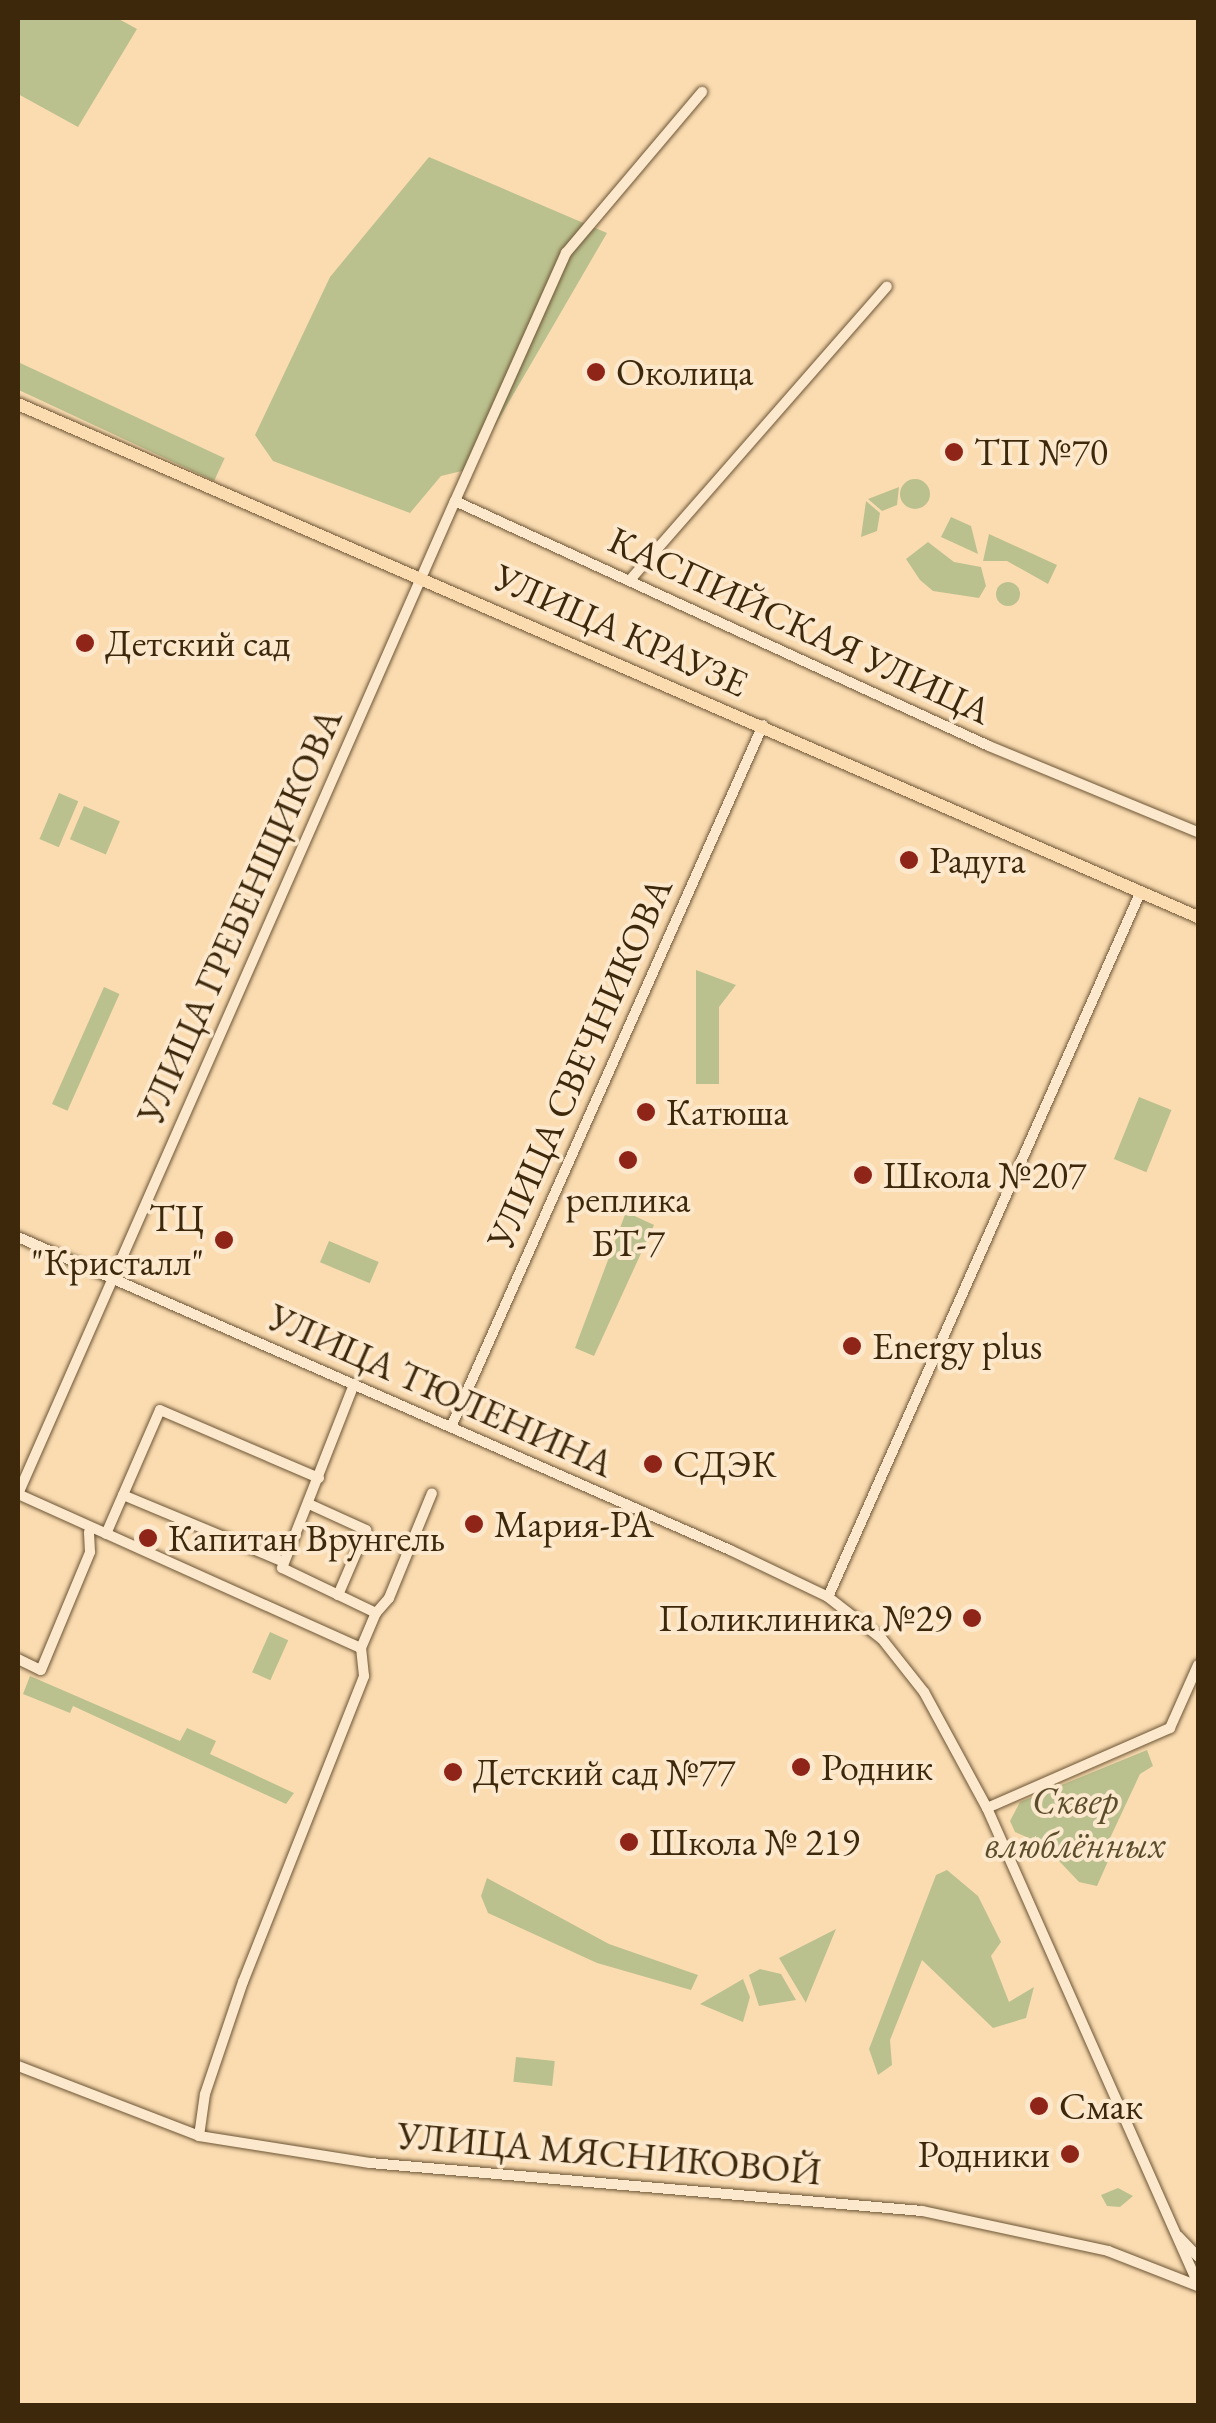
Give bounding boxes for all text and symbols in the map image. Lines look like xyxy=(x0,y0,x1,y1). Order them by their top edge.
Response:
place label: Околица xyxy=(616,349,753,395)
marker: Околица xyxy=(585,361,607,383)
place label: ТП №70 xyxy=(974,429,1108,475)
marker: ТП №70 xyxy=(943,441,965,463)
street label: КАСПИЙСКАЯ УЛИЦА xyxy=(602,516,998,734)
street label: УЛИЦА КРАУЗЕ xyxy=(487,554,755,706)
place label: Детский сад xyxy=(105,620,290,666)
marker: Детский сад xyxy=(74,632,96,654)
street label: УЛИЦА ГРЕБЕНЩИКОВА xyxy=(127,701,351,1131)
place label: Радуга xyxy=(929,837,1026,883)
marker: Радуга xyxy=(898,849,920,871)
street label: УЛИЦА СВЕЧНИКОВА xyxy=(477,870,681,1256)
place label: Катюша xyxy=(666,1089,788,1135)
marker: Катюша xyxy=(635,1101,657,1123)
marker: реплика БТ-7 xyxy=(617,1149,639,1171)
place label: Школа №207 xyxy=(883,1152,1086,1198)
marker: Школа №207 xyxy=(852,1164,874,1186)
place label: реплика БТ-7 xyxy=(566,1176,690,1266)
place label: ТЦ "Кристалл" xyxy=(31,1195,204,1284)
marker: ТЦ "Кристалл" xyxy=(213,1229,235,1251)
street label: УЛИЦА ТЮЛЕНИНА xyxy=(261,1293,621,1487)
place label: Energy plus xyxy=(872,1323,1042,1369)
marker: Energy plus xyxy=(841,1335,863,1357)
place label: СДЭК xyxy=(673,1441,777,1487)
marker: СДЭК xyxy=(642,1453,664,1475)
place label: Мария-РА xyxy=(494,1501,654,1547)
marker: Мария-РА xyxy=(463,1513,485,1535)
place label: Капитан Врунгель xyxy=(168,1515,445,1561)
marker: Капитан Врунгель xyxy=(137,1527,159,1549)
place label: Поликлиника №29 xyxy=(658,1595,952,1641)
marker: Поликлиника №29 xyxy=(961,1607,983,1629)
place label: Родник xyxy=(821,1744,933,1790)
place label: Детский сад №77 xyxy=(473,1749,735,1795)
marker: Родник xyxy=(790,1756,812,1778)
marker: Детский сад №77 xyxy=(442,1761,464,1783)
park label: Сквер влюблённых xyxy=(985,1777,1165,1866)
place label: Школа № 219 xyxy=(649,1819,860,1865)
marker: Школа № 219 xyxy=(618,1831,640,1853)
place label: Смак xyxy=(1059,2083,1143,2129)
marker: Смак xyxy=(1028,2095,1050,2117)
street label: УЛИЦА МЯСНИКОВОЙ xyxy=(395,2112,823,2194)
place label: Родники xyxy=(918,2131,1050,2177)
marker: Родники xyxy=(1059,2143,1081,2165)

